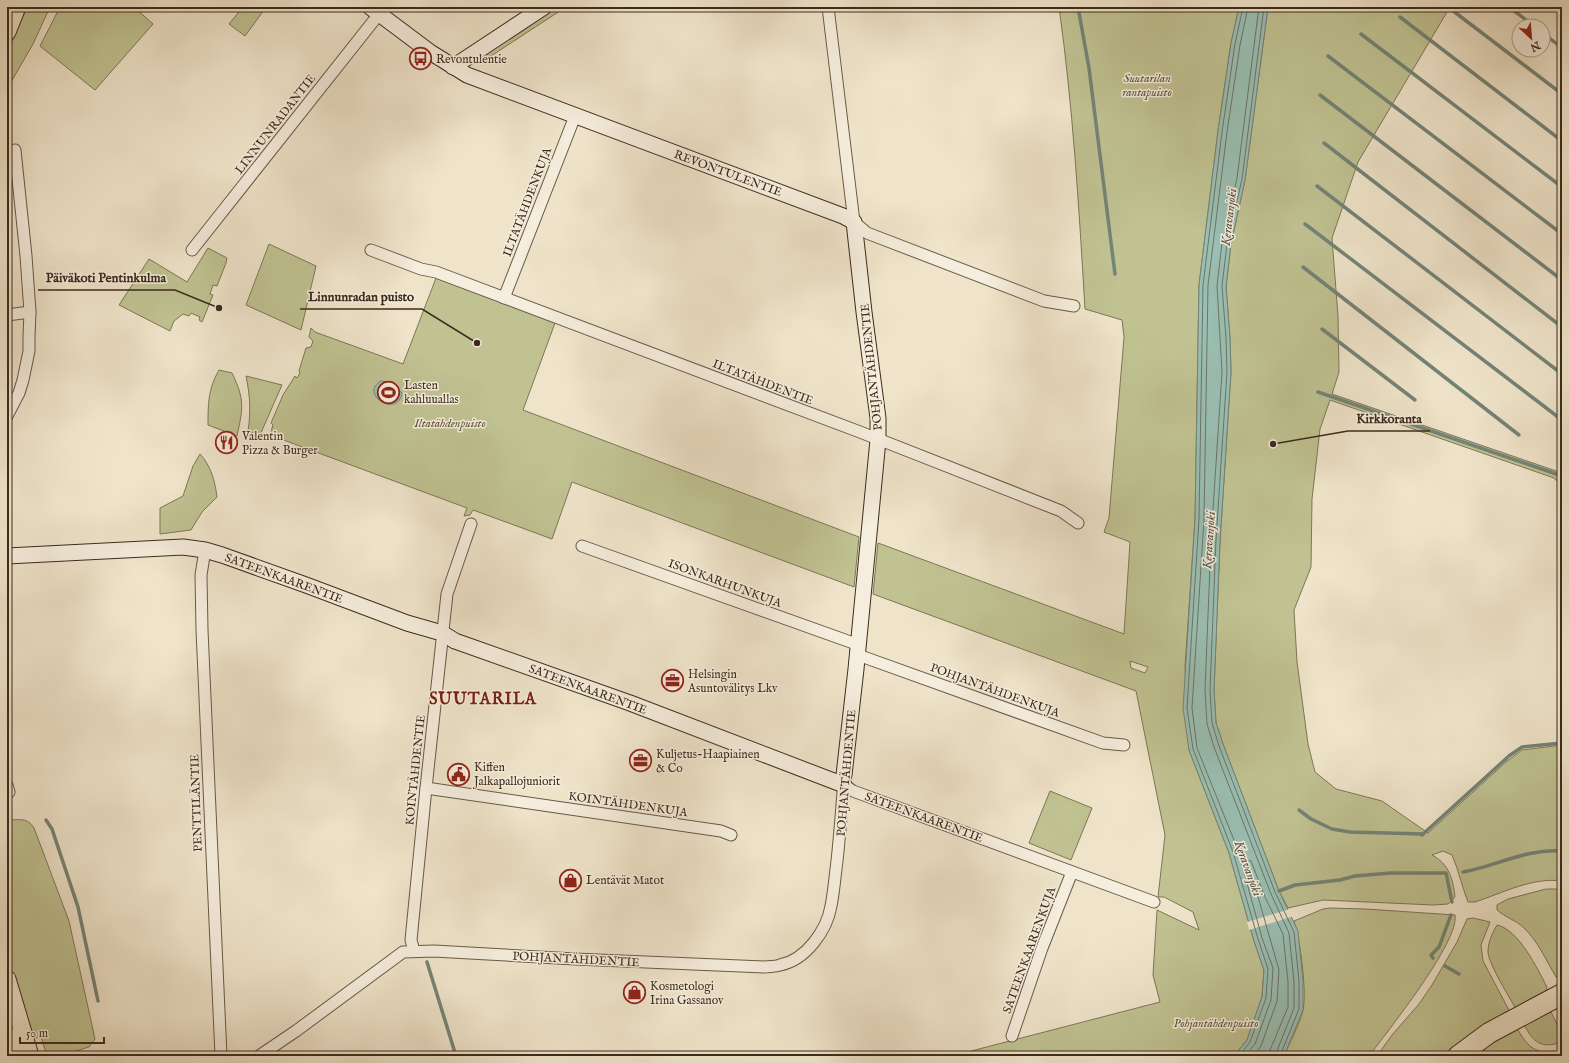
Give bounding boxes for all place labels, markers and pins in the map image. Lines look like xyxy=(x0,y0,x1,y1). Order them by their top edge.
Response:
bus stop icon: Revontulentie xyxy=(408,46,434,72)
place label: Revontulentie xyxy=(436,52,507,67)
callout: Päiväkoti Pentinkulma xyxy=(38,265,175,290)
callout: Linnunradan puisto xyxy=(300,284,422,309)
place label: Lasten kahluuallas xyxy=(404,378,459,407)
sports icon: Lasten kahluuallas xyxy=(375,379,401,405)
callout: Kirkkoranta xyxy=(1348,406,1430,431)
place label: Valentin Pizza & Burger xyxy=(241,429,318,458)
restaurant icon: Valentin Pizza & Burger xyxy=(213,430,239,456)
place label: Helsingin Asuntovälitys Lkv xyxy=(687,667,778,696)
office icon: Helsingin Asuntovälitys Lkv xyxy=(659,668,685,694)
place label: Kuljetus-Haapiainen & Co xyxy=(656,747,760,776)
office icon: Kuljetus-Haapiainen & Co xyxy=(627,748,653,774)
place label: Kiffen Jalkapallojuniorit xyxy=(472,760,560,790)
public building icon: Kiffen Jalkapallojuniorit xyxy=(445,761,471,787)
shop icon: Lentävät Matot xyxy=(558,867,584,893)
place label: Lentävät Matot xyxy=(586,873,664,888)
place label: Kosmetologi Irina Gassanov xyxy=(650,979,724,1008)
shop icon: Kosmetologi Irina Gassanov xyxy=(621,980,647,1006)

